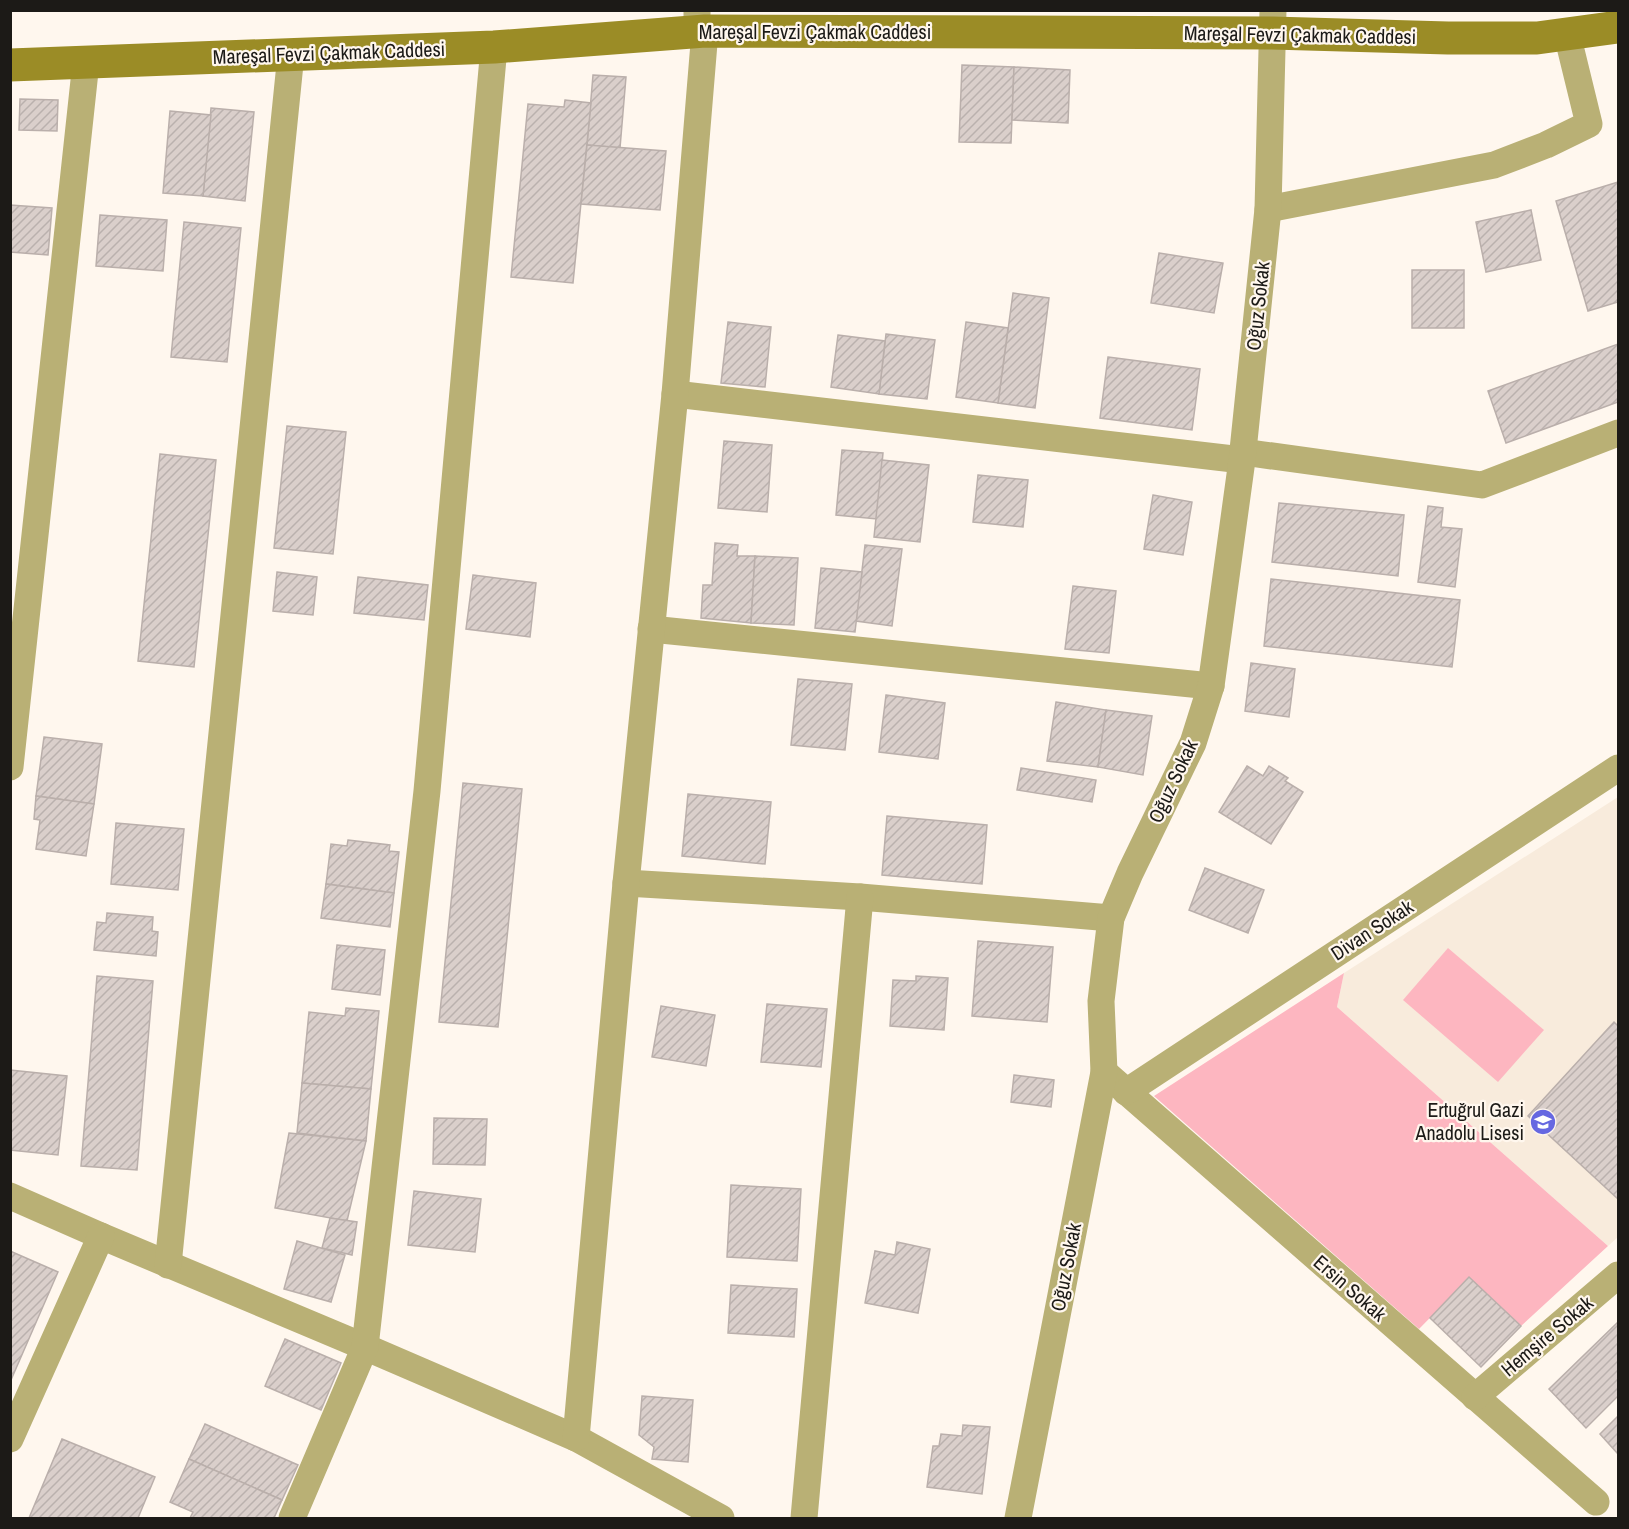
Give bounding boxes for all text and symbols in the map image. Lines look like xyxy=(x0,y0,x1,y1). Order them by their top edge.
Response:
street label: Mareşal Fevzi Çakmak Caddesi xyxy=(699,18,931,45)
street label: Mareşal Fevzi Çakmak Caddesi xyxy=(1184,19,1416,50)
street label: Mareşal Fevzi Çakmak Caddesi xyxy=(212,35,446,70)
street label: Oğuz Sokak xyxy=(1239,259,1276,352)
street label: Oğuz Sokak xyxy=(1141,734,1204,827)
street label: Divan Sokak xyxy=(1325,893,1419,966)
place label: Ertuğrul Gazi Anadolu Lisesi xyxy=(1415,1096,1524,1146)
school or university icon: Ertuğrul Gazi Anadolu Lisesi xyxy=(1528,1107,1558,1137)
street label: Oğuz Sokak xyxy=(1044,1220,1087,1313)
street label: Ersin Sokak xyxy=(1308,1248,1393,1327)
street label: Hemşire Sokak xyxy=(1495,1289,1599,1382)

